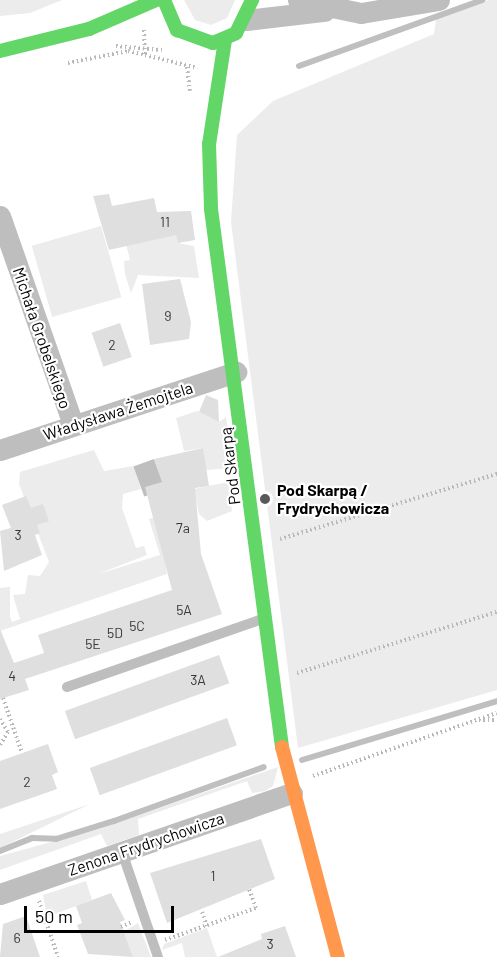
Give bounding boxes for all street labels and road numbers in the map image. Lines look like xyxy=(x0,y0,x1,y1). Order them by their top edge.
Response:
street label: Michała Grobelskiego xyxy=(9,265,75,411)
street label: Władysława Żemojtela xyxy=(41,378,195,444)
street label: Pod Skarpą xyxy=(216,426,244,506)
street label: Zenona Frydrychowicza xyxy=(66,808,226,880)

